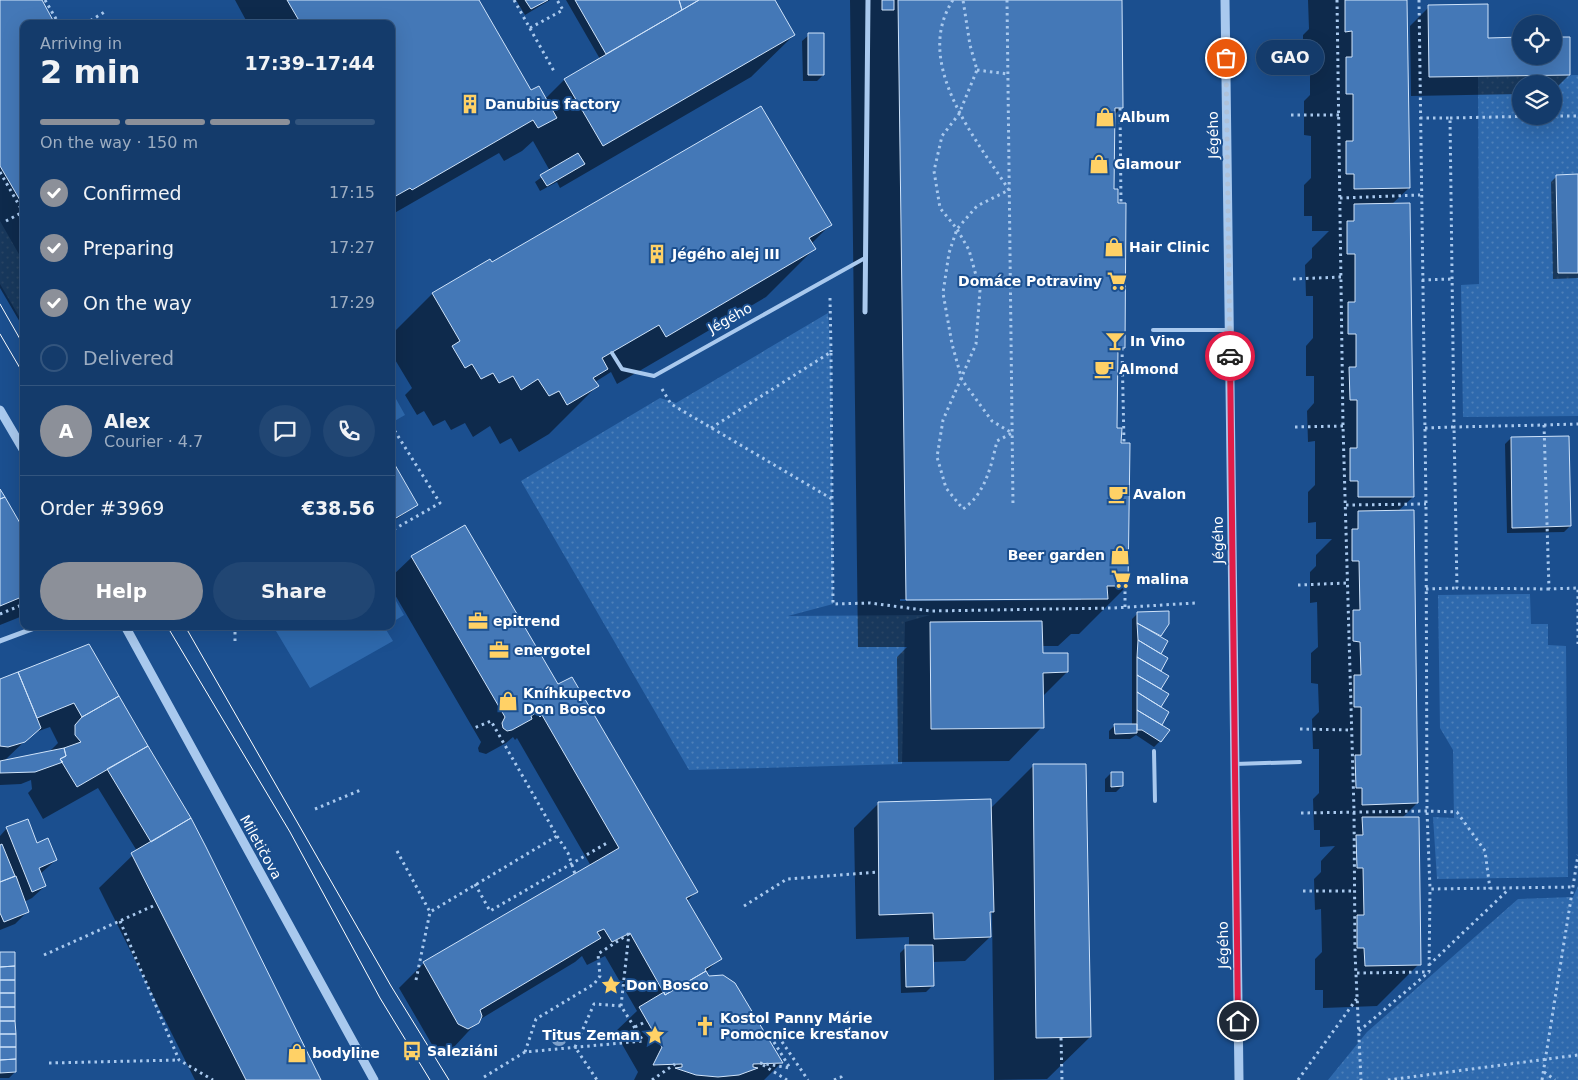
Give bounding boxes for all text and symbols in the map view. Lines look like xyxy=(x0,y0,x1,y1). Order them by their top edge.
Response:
map controls xyxy=(1512,15,1562,125)
button: locate xyxy=(1512,15,1562,65)
text: Arriving in xyxy=(40,34,122,53)
pin xyxy=(1205,37,1247,79)
callout: GAO xyxy=(1256,40,1324,76)
icon: bag xyxy=(1212,44,1240,72)
text: GAO xyxy=(1270,48,1310,67)
text: 17:39–17:44 xyxy=(245,52,375,74)
text: 2 min xyxy=(40,53,141,91)
button: layers xyxy=(1512,75,1562,125)
building icon: Danubius factory xyxy=(459,93,481,115)
place label: Danubius factory xyxy=(485,96,620,112)
shop icon: Album xyxy=(1094,106,1116,128)
place label: Album xyxy=(1120,109,1170,125)
street label: Jégého xyxy=(1205,111,1221,160)
text: On the way · 150 m xyxy=(40,133,198,152)
shop icon: Glamour xyxy=(1088,153,1110,175)
place label: Glamour xyxy=(1114,156,1181,172)
icon: check xyxy=(40,179,68,207)
text: Confirmed xyxy=(83,182,182,204)
text: 17:15 xyxy=(329,183,375,202)
icon: check xyxy=(40,234,68,262)
shop icon: Hair Clinic xyxy=(1103,236,1125,258)
text: Preparing xyxy=(83,237,174,259)
text: 17:27 xyxy=(329,238,375,257)
place label: Hair Clinic xyxy=(1129,239,1210,255)
building icon: Jégého alej III xyxy=(646,243,668,265)
place label: Jégého alej III xyxy=(671,246,780,262)
supermarket icon: Domáce Potraviny xyxy=(1106,270,1128,292)
place label: Domáce Potraviny xyxy=(958,273,1102,289)
icon: check xyxy=(40,289,68,317)
text: On the way xyxy=(83,292,192,314)
text: 17:29 xyxy=(329,293,375,312)
street label: Jégého xyxy=(704,299,755,337)
bar icon: In Vino xyxy=(1104,330,1126,352)
courier xyxy=(1205,331,1255,381)
place label: In Vino xyxy=(1130,333,1185,349)
icon: car xyxy=(1216,342,1244,370)
text: Delivered xyxy=(83,347,174,369)
cafe icon: Almond xyxy=(1093,358,1115,380)
place label: Almond xyxy=(1119,361,1179,377)
button: chat xyxy=(259,405,311,457)
button: phone xyxy=(323,405,375,457)
text: Alex xyxy=(104,410,150,432)
text: A xyxy=(59,420,73,442)
text: Courier · 4.7 xyxy=(104,432,203,451)
cafe icon: Avalon xyxy=(1107,483,1129,505)
place label: Avalon xyxy=(1133,486,1186,502)
text: Order #3969 xyxy=(40,497,164,519)
text: €38.56 xyxy=(302,497,375,519)
street label: Jégého xyxy=(1210,516,1226,565)
shop icon: Beer garden xyxy=(1109,544,1131,566)
place label: Beer garden xyxy=(1008,547,1105,563)
button: Help xyxy=(40,562,203,620)
button: Share xyxy=(213,562,375,620)
supermarket icon: malina xyxy=(1110,568,1132,590)
place label: malina xyxy=(1136,571,1189,587)
office icon: epitrend xyxy=(467,610,489,632)
place label: epitrend xyxy=(493,613,560,629)
office icon: energotel xyxy=(488,639,510,661)
place label: energotel xyxy=(514,642,591,658)
place label: Kníhkupectvo Don Bosco xyxy=(523,685,631,717)
shop icon: Kníhkupectvo Don Bosco xyxy=(497,690,519,712)
street label: Miletičova xyxy=(237,812,285,882)
street label: Jégého xyxy=(1215,921,1231,970)
place icon: Don Bosco xyxy=(600,974,622,996)
place label: Don Bosco xyxy=(626,977,709,993)
pin xyxy=(1217,1000,1259,1042)
icon: home xyxy=(1224,1007,1252,1035)
place label: Kostol Panny Márie Pomocnice kresťanov xyxy=(720,1010,889,1042)
church icon: Kostol Panny Márie Pomocnice kresťanov xyxy=(694,1015,716,1037)
place icon: Titus Zeman xyxy=(644,1024,666,1046)
place label: Titus Zeman xyxy=(542,1027,640,1043)
bus stop icon: Saleziáni xyxy=(401,1040,423,1062)
shop icon: bodyline xyxy=(286,1042,308,1064)
place label: Saleziáni xyxy=(427,1043,498,1059)
place label: bodyline xyxy=(312,1045,380,1061)

